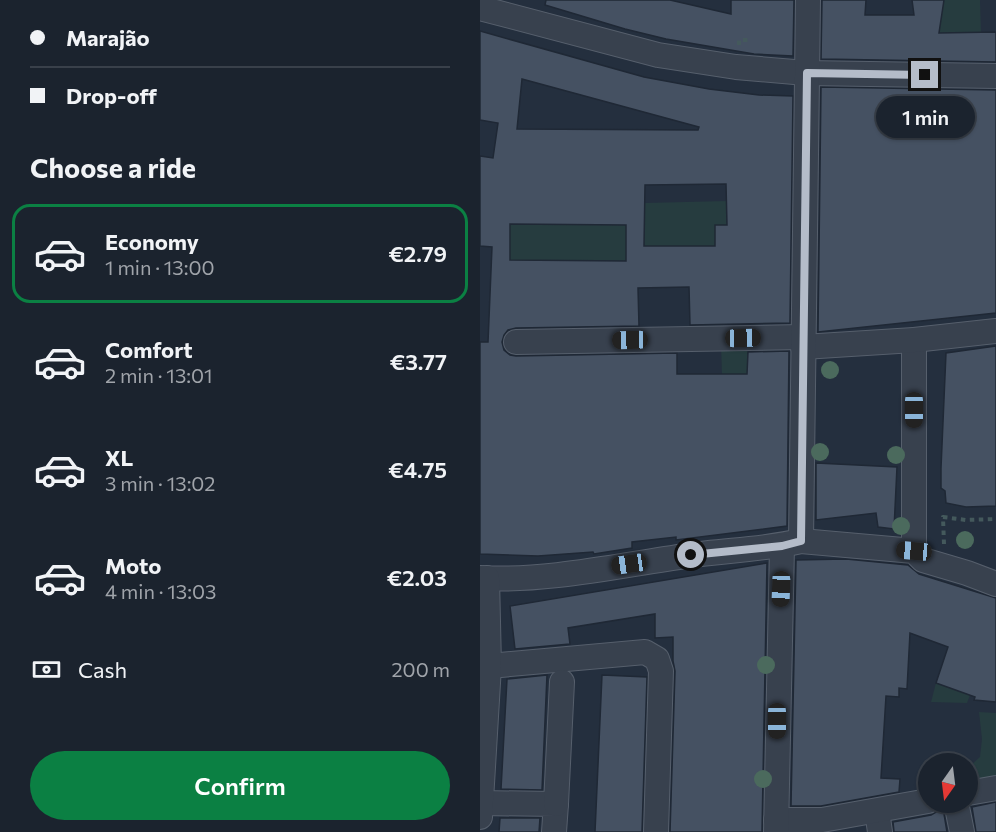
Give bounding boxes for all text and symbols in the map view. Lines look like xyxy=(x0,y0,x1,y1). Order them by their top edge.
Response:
text: Marajão xyxy=(66,24,150,51)
route end xyxy=(911,61,938,88)
text: Drop-off xyxy=(66,82,157,109)
callout: 1 min xyxy=(876,96,974,138)
text: 1 min xyxy=(902,105,949,129)
text: Choose a ride xyxy=(30,151,196,184)
icon: car xyxy=(33,227,87,281)
text: Economy xyxy=(105,228,199,255)
text: €2.79 xyxy=(388,240,447,267)
text: 1 min · 13:00 xyxy=(105,255,215,279)
car xyxy=(725,329,761,347)
car xyxy=(612,331,648,349)
icon: car xyxy=(33,335,87,389)
text: Comfort xyxy=(105,336,193,363)
text: €3.77 xyxy=(390,348,447,375)
text: 2 min · 13:01 xyxy=(105,363,213,387)
car xyxy=(905,392,923,428)
icon: car xyxy=(33,443,87,497)
text: XL xyxy=(105,444,133,471)
text: €4.75 xyxy=(388,456,447,483)
text: 3 min · 13:02 xyxy=(105,471,215,495)
car xyxy=(895,540,933,562)
route start xyxy=(677,541,704,568)
icon: car xyxy=(33,551,87,605)
text: Moto xyxy=(105,552,161,579)
car xyxy=(610,553,648,575)
text: €2.03 xyxy=(387,564,447,591)
car xyxy=(771,571,791,607)
text: 4 min · 13:03 xyxy=(105,579,216,603)
icon: cash xyxy=(30,653,63,686)
text: Cash xyxy=(78,656,127,683)
text: 200 m xyxy=(392,657,450,681)
car xyxy=(768,703,786,739)
button: Confirm xyxy=(30,751,450,820)
north arrow xyxy=(918,753,978,813)
map controls xyxy=(918,753,978,813)

